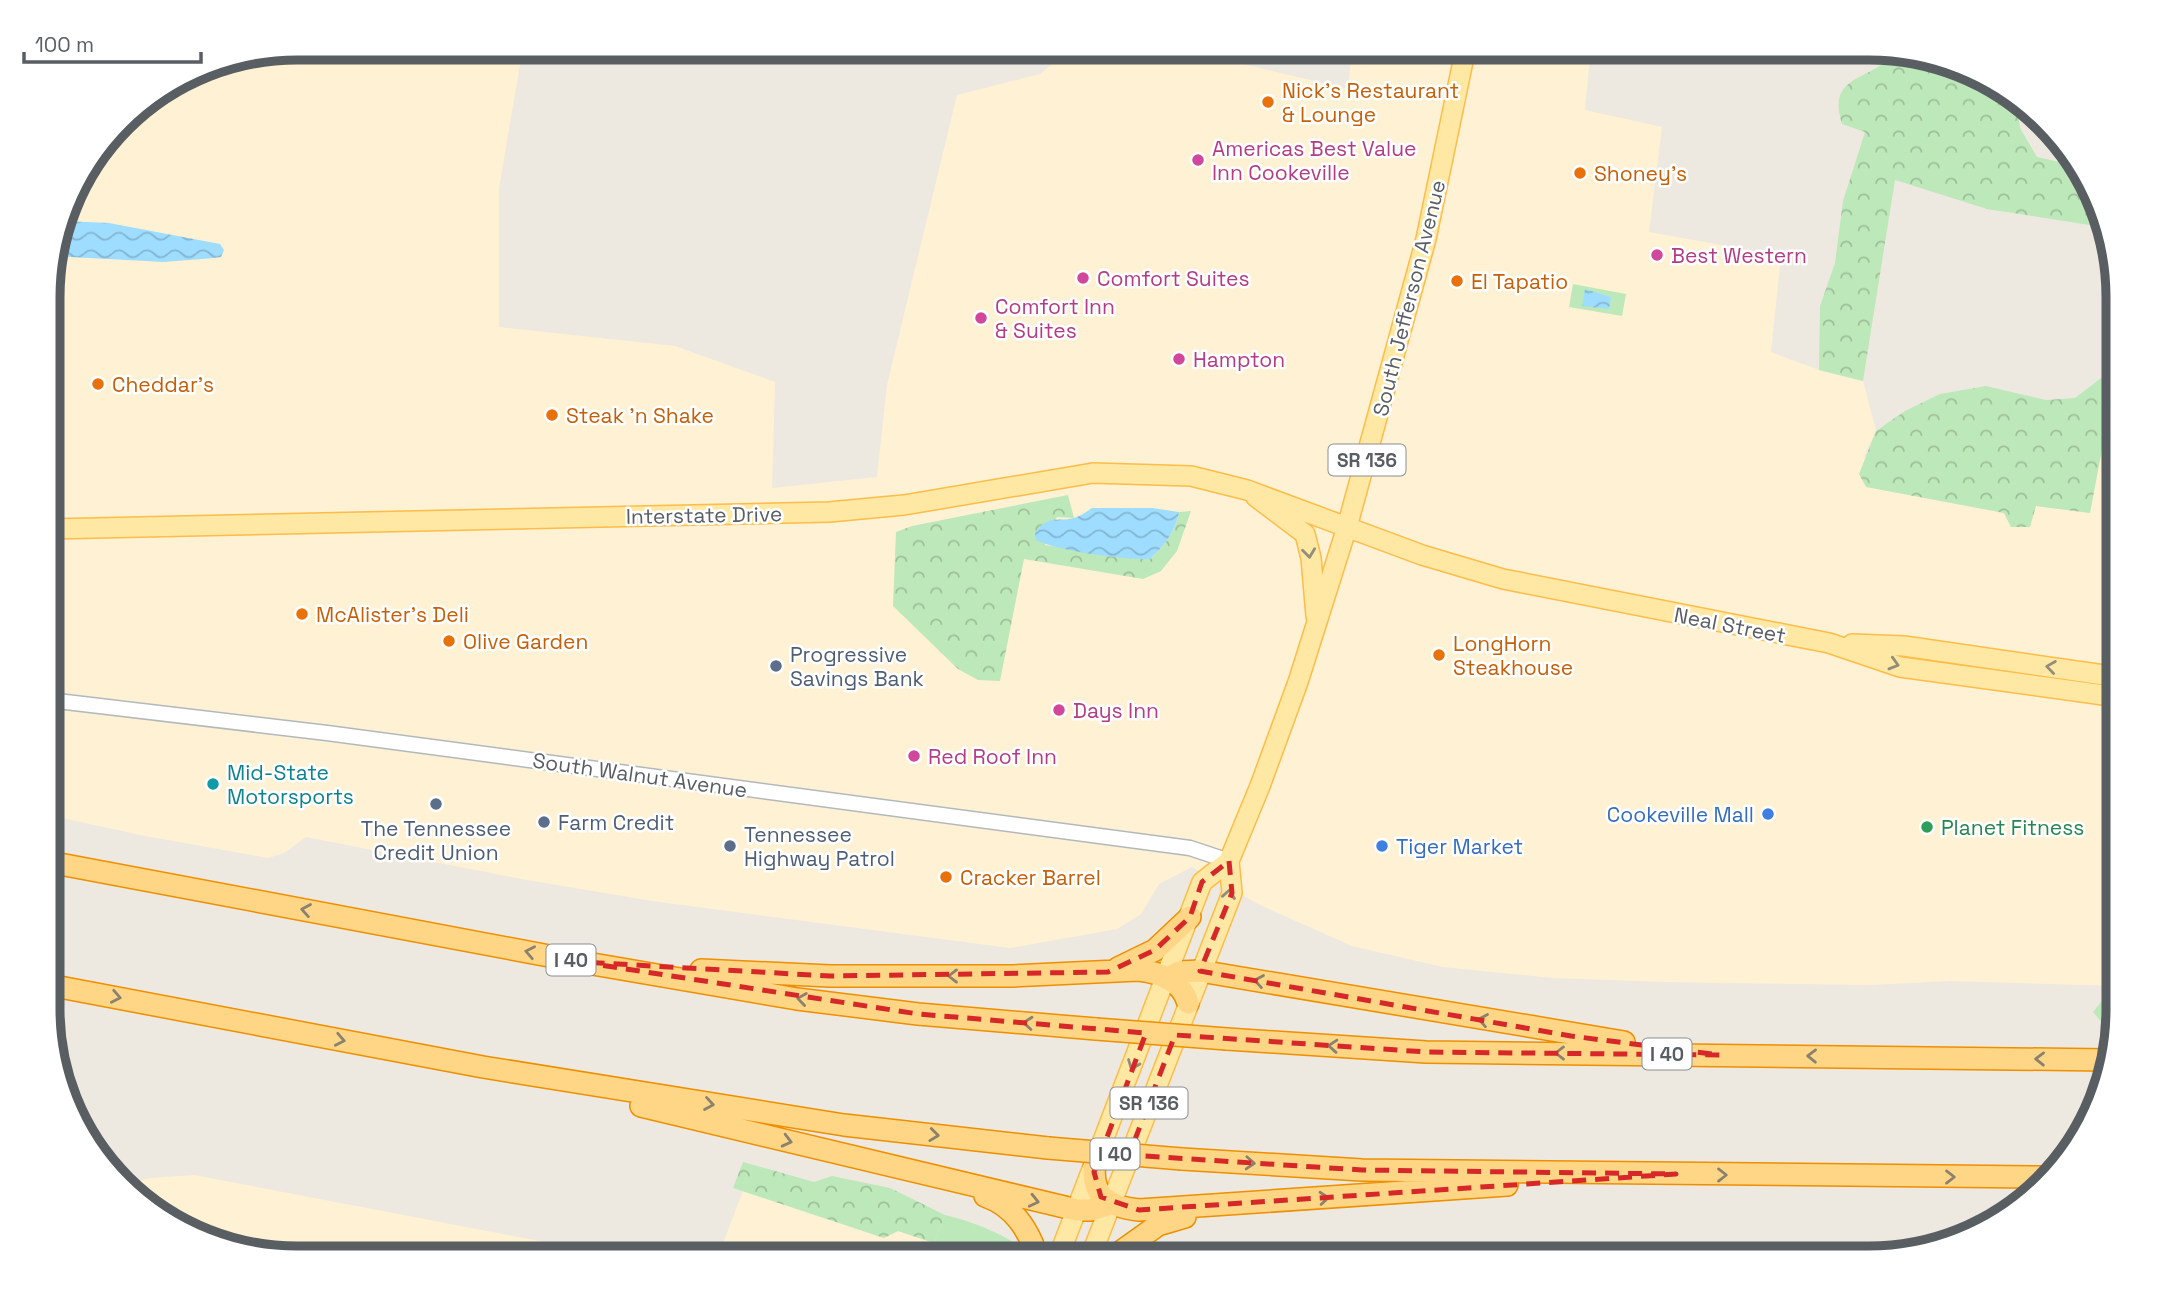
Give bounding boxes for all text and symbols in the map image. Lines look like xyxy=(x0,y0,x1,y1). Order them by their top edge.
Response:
scale bar xyxy=(24,21,201,65)
text: 100 m xyxy=(35,31,94,58)
place label: Nick's Restaurant & Lounge xyxy=(1282,77,1459,128)
marker: Nick's Restaurant & Lounge xyxy=(1260,94,1276,110)
place label: Americas Best Value Inn Cookeville xyxy=(1212,135,1416,186)
marker: Americas Best Value Inn Cookeville xyxy=(1190,152,1206,168)
place label: Shoney's xyxy=(1594,160,1687,187)
marker: Shoney's xyxy=(1572,165,1588,181)
street label: South Jefferson Avenue xyxy=(1367,177,1451,419)
place label: Best Western xyxy=(1671,242,1807,269)
marker: Best Western xyxy=(1649,247,1665,263)
place label: Comfort Suites xyxy=(1097,265,1250,292)
place label: El Tapatio xyxy=(1471,268,1568,295)
marker: Comfort Suites xyxy=(1075,270,1091,286)
marker: El Tapatio xyxy=(1449,273,1465,289)
place label: Comfort Inn & Suites xyxy=(995,293,1115,344)
marker: Comfort Inn & Suites xyxy=(973,310,989,326)
place label: Hampton xyxy=(1193,346,1285,373)
marker: Hampton xyxy=(1171,351,1187,367)
place label: Cheddar's xyxy=(112,371,214,398)
marker: Cheddar's xyxy=(90,376,106,392)
place label: Steak 'n Shake xyxy=(566,402,714,429)
marker: Steak 'n Shake xyxy=(544,407,560,423)
road number: SR 136 xyxy=(1328,444,1406,475)
street label: Interstate Drive xyxy=(626,500,782,530)
one-way arrow xyxy=(1302,547,1317,559)
place label: McAlister's Deli xyxy=(316,601,469,628)
street label: Neal Street xyxy=(1672,601,1788,649)
marker: McAlister's Deli xyxy=(294,606,310,622)
place label: Olive Garden xyxy=(463,628,588,655)
place label: LongHorn Steakhouse xyxy=(1453,630,1573,681)
marker: Olive Garden xyxy=(441,633,457,649)
place label: Progressive Savings Bank xyxy=(790,641,924,692)
marker: LongHorn Steakhouse xyxy=(1431,647,1447,663)
one-way arrow xyxy=(1888,656,1900,671)
marker: Progressive Savings Bank xyxy=(768,658,784,674)
one-way arrow xyxy=(2045,660,2057,675)
place label: Days Inn xyxy=(1073,697,1159,724)
marker: Days Inn xyxy=(1051,702,1067,718)
place label: Red Roof Inn xyxy=(928,743,1057,770)
street label: South Walnut Avenue xyxy=(531,747,749,803)
marker: Red Roof Inn xyxy=(906,748,922,764)
place label: Mid-State Motorsports xyxy=(227,759,354,810)
marker: Mid-State Motorsports xyxy=(205,776,221,792)
marker: The Tennessee Credit Union xyxy=(428,796,444,812)
place label: Cookeville Mall xyxy=(1607,801,1754,828)
marker: Cookeville Mall xyxy=(1760,806,1776,822)
place label: Farm Credit xyxy=(558,809,674,836)
marker: Farm Credit xyxy=(536,814,552,830)
place label: Planet Fitness xyxy=(1941,814,2084,841)
place label: The Tennessee Credit Union xyxy=(361,815,511,866)
marker: Planet Fitness xyxy=(1919,819,1935,835)
place label: Tennessee Highway Patrol xyxy=(744,821,895,872)
place label: Tiger Market xyxy=(1396,833,1523,860)
marker: Tennessee Highway Patrol xyxy=(722,838,738,854)
marker: Tiger Market xyxy=(1374,838,1390,854)
place label: Cracker Barrel xyxy=(960,864,1101,891)
marker: Cracker Barrel xyxy=(938,869,954,885)
one-way arrow xyxy=(1221,888,1236,900)
one-way arrow xyxy=(300,903,312,918)
road number: I 40 xyxy=(546,944,596,976)
one-way arrow xyxy=(524,945,536,960)
one-way arrow xyxy=(948,968,958,984)
one-way arrow xyxy=(1253,974,1265,989)
one-way arrow xyxy=(110,989,122,1004)
one-way arrow xyxy=(796,992,808,1007)
one-way arrow xyxy=(1477,1013,1489,1028)
one-way arrow xyxy=(1022,1016,1033,1031)
one-way arrow xyxy=(334,1032,346,1047)
road number: I 40 xyxy=(1642,1038,1692,1070)
one-way arrow xyxy=(1327,1039,1338,1054)
one-way arrow xyxy=(1554,1045,1565,1061)
one-way arrow xyxy=(1806,1048,1817,1064)
one-way arrow xyxy=(2034,1051,2045,1066)
one-way arrow xyxy=(1128,1059,1142,1071)
road number: SR 136 xyxy=(1110,1088,1188,1119)
one-way arrow xyxy=(703,1096,715,1111)
one-way arrow xyxy=(929,1127,940,1142)
one-way arrow xyxy=(781,1133,793,1147)
road number: I 40 xyxy=(1090,1138,1140,1170)
one-way arrow xyxy=(1245,1155,1256,1170)
one-way arrow xyxy=(1717,1167,1728,1183)
one-way arrow xyxy=(1944,1169,1955,1184)
one-way arrow xyxy=(1319,1191,1330,1206)
one-way arrow xyxy=(1028,1192,1040,1207)

